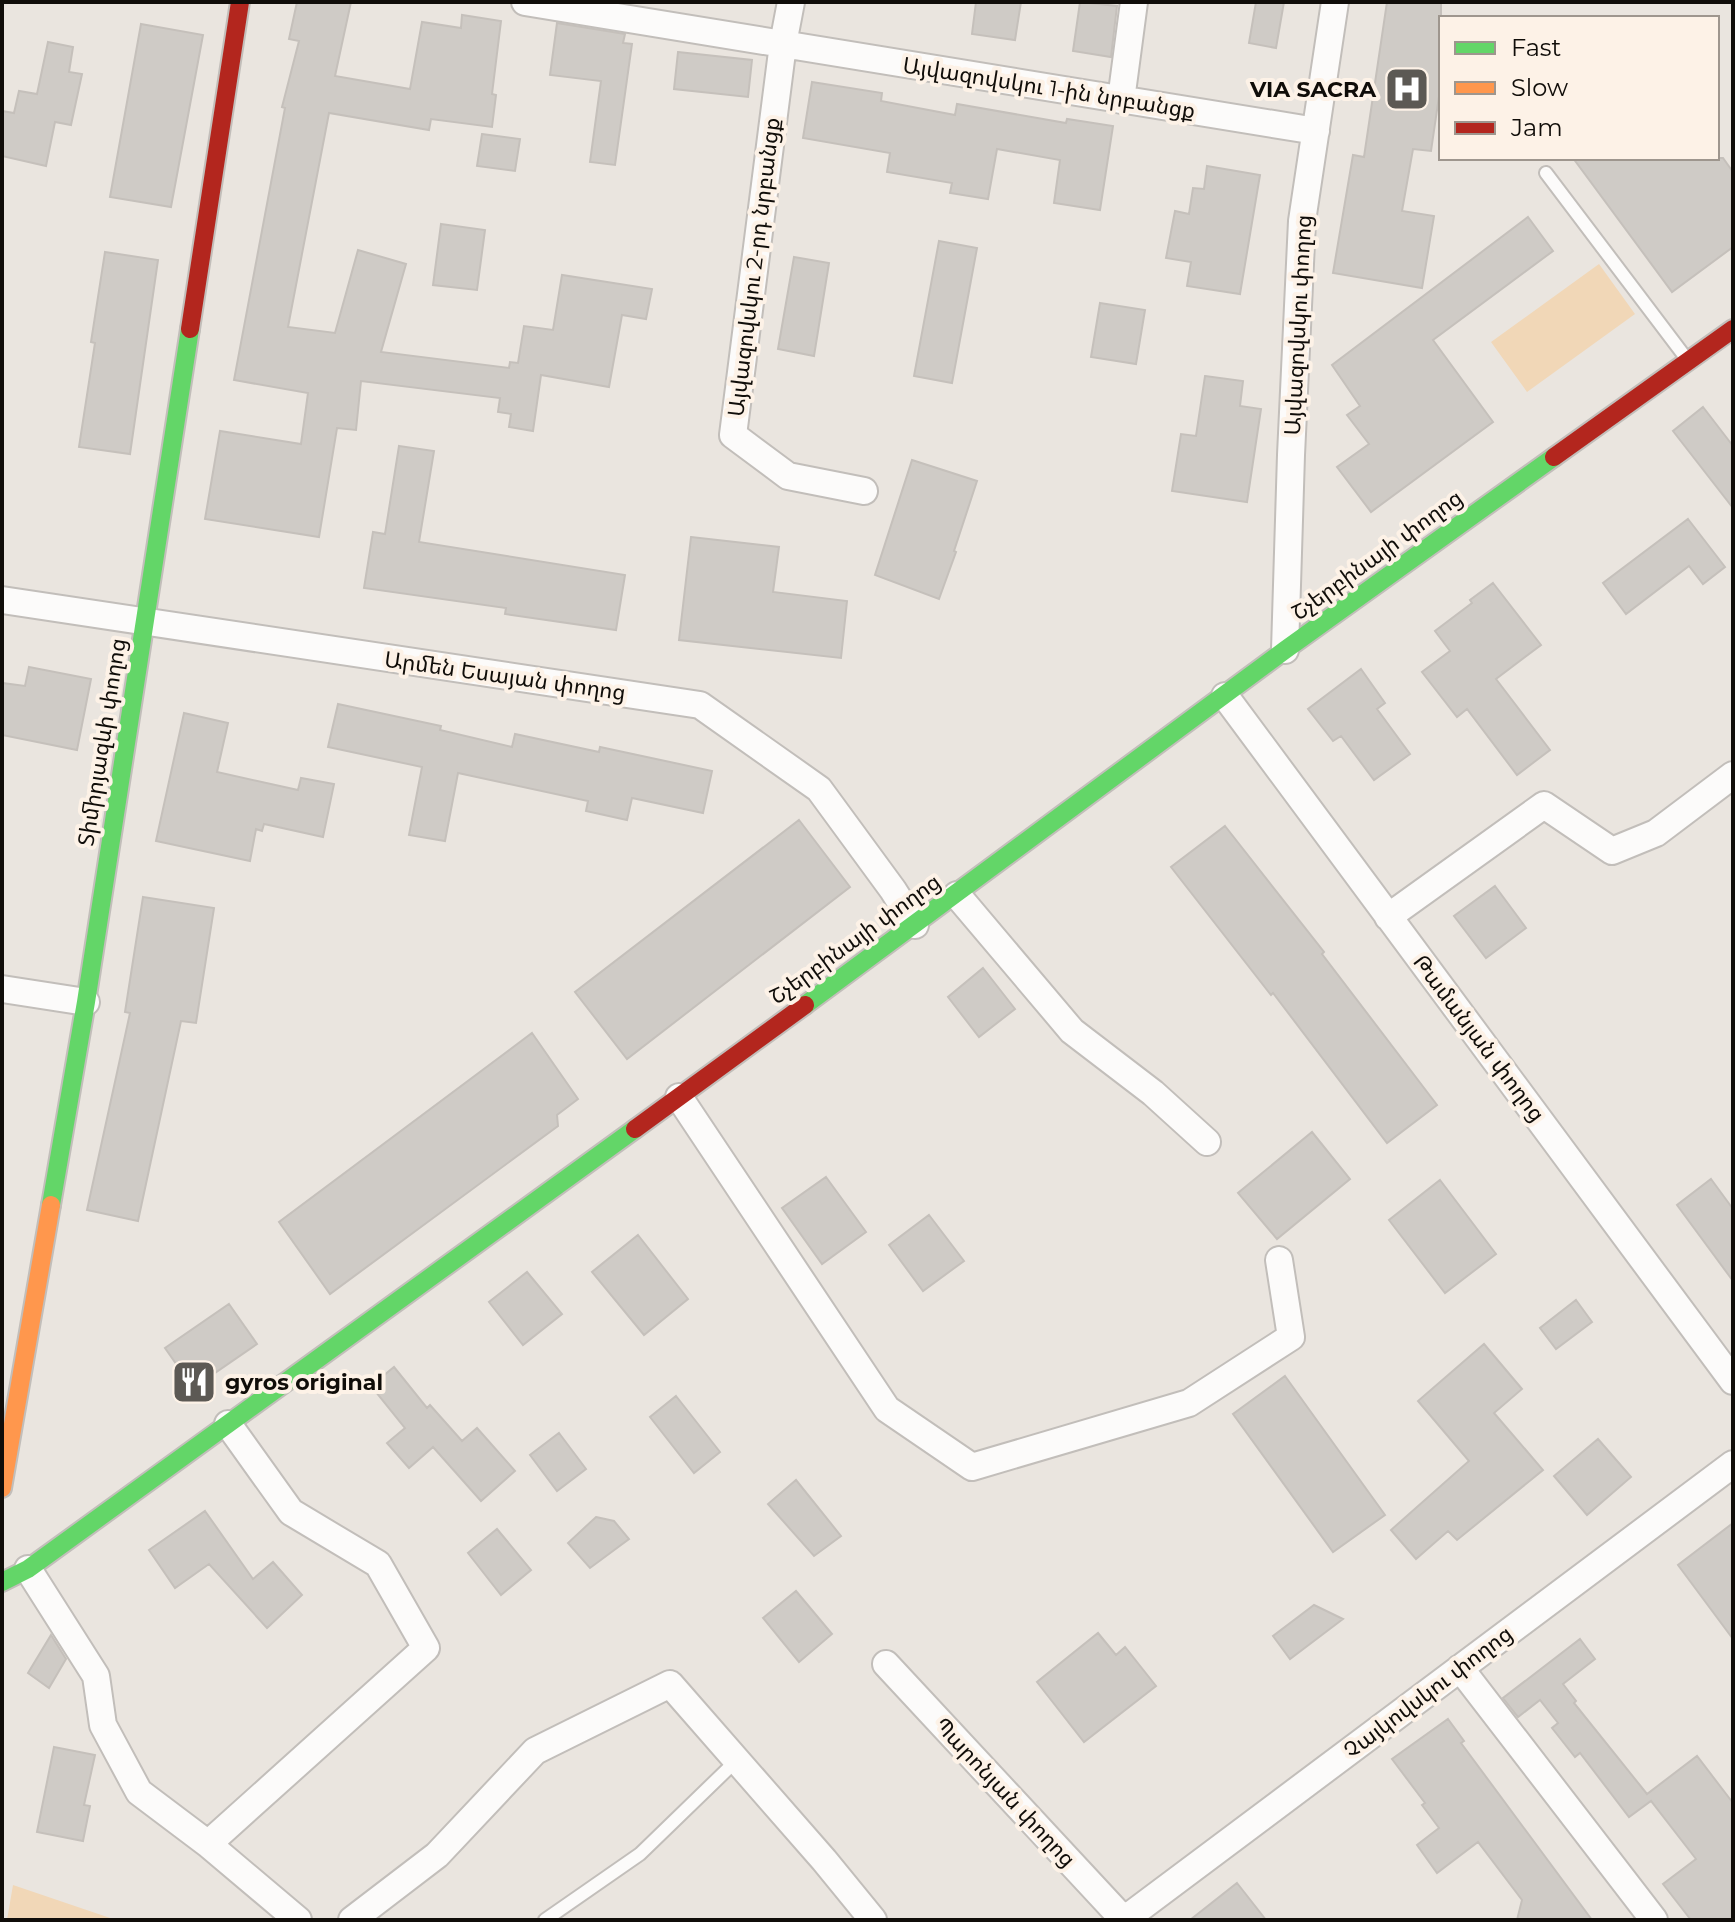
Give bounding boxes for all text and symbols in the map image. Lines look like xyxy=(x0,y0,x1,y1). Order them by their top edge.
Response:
legend xyxy=(1439,16,1719,160)
text: Fast xyxy=(1511,33,1562,62)
street label: Այվազովսկու 1-ին նրբանցք xyxy=(901,52,1197,124)
hospital icon: VIA SACRA xyxy=(1383,65,1431,113)
text: Slow xyxy=(1511,73,1568,102)
place label: VIA SACRA xyxy=(1249,76,1377,103)
text: Jam xyxy=(1510,113,1563,142)
street label: Այվազովսկու 2-րդ նրբանցք xyxy=(722,116,786,418)
street label: Այվազովսկու փողոց xyxy=(1279,214,1317,436)
street label: Շչերբինայի փողոց xyxy=(1286,484,1468,626)
street label: Տիմիրյազևի փողոց xyxy=(72,636,132,848)
street label: Արմեն Եսայան փողոց xyxy=(383,646,627,706)
street label: Շչերբինայի փողոց xyxy=(764,868,946,1010)
street label: Թամանյան փողոց xyxy=(1407,949,1551,1127)
restaurant icon: gyros original xyxy=(170,1358,218,1406)
place label: gyros original xyxy=(225,1369,383,1396)
street label: Չայկովսկու փողոց xyxy=(1338,1620,1518,1764)
street label: Պարոնյան փողոց xyxy=(929,1712,1081,1872)

